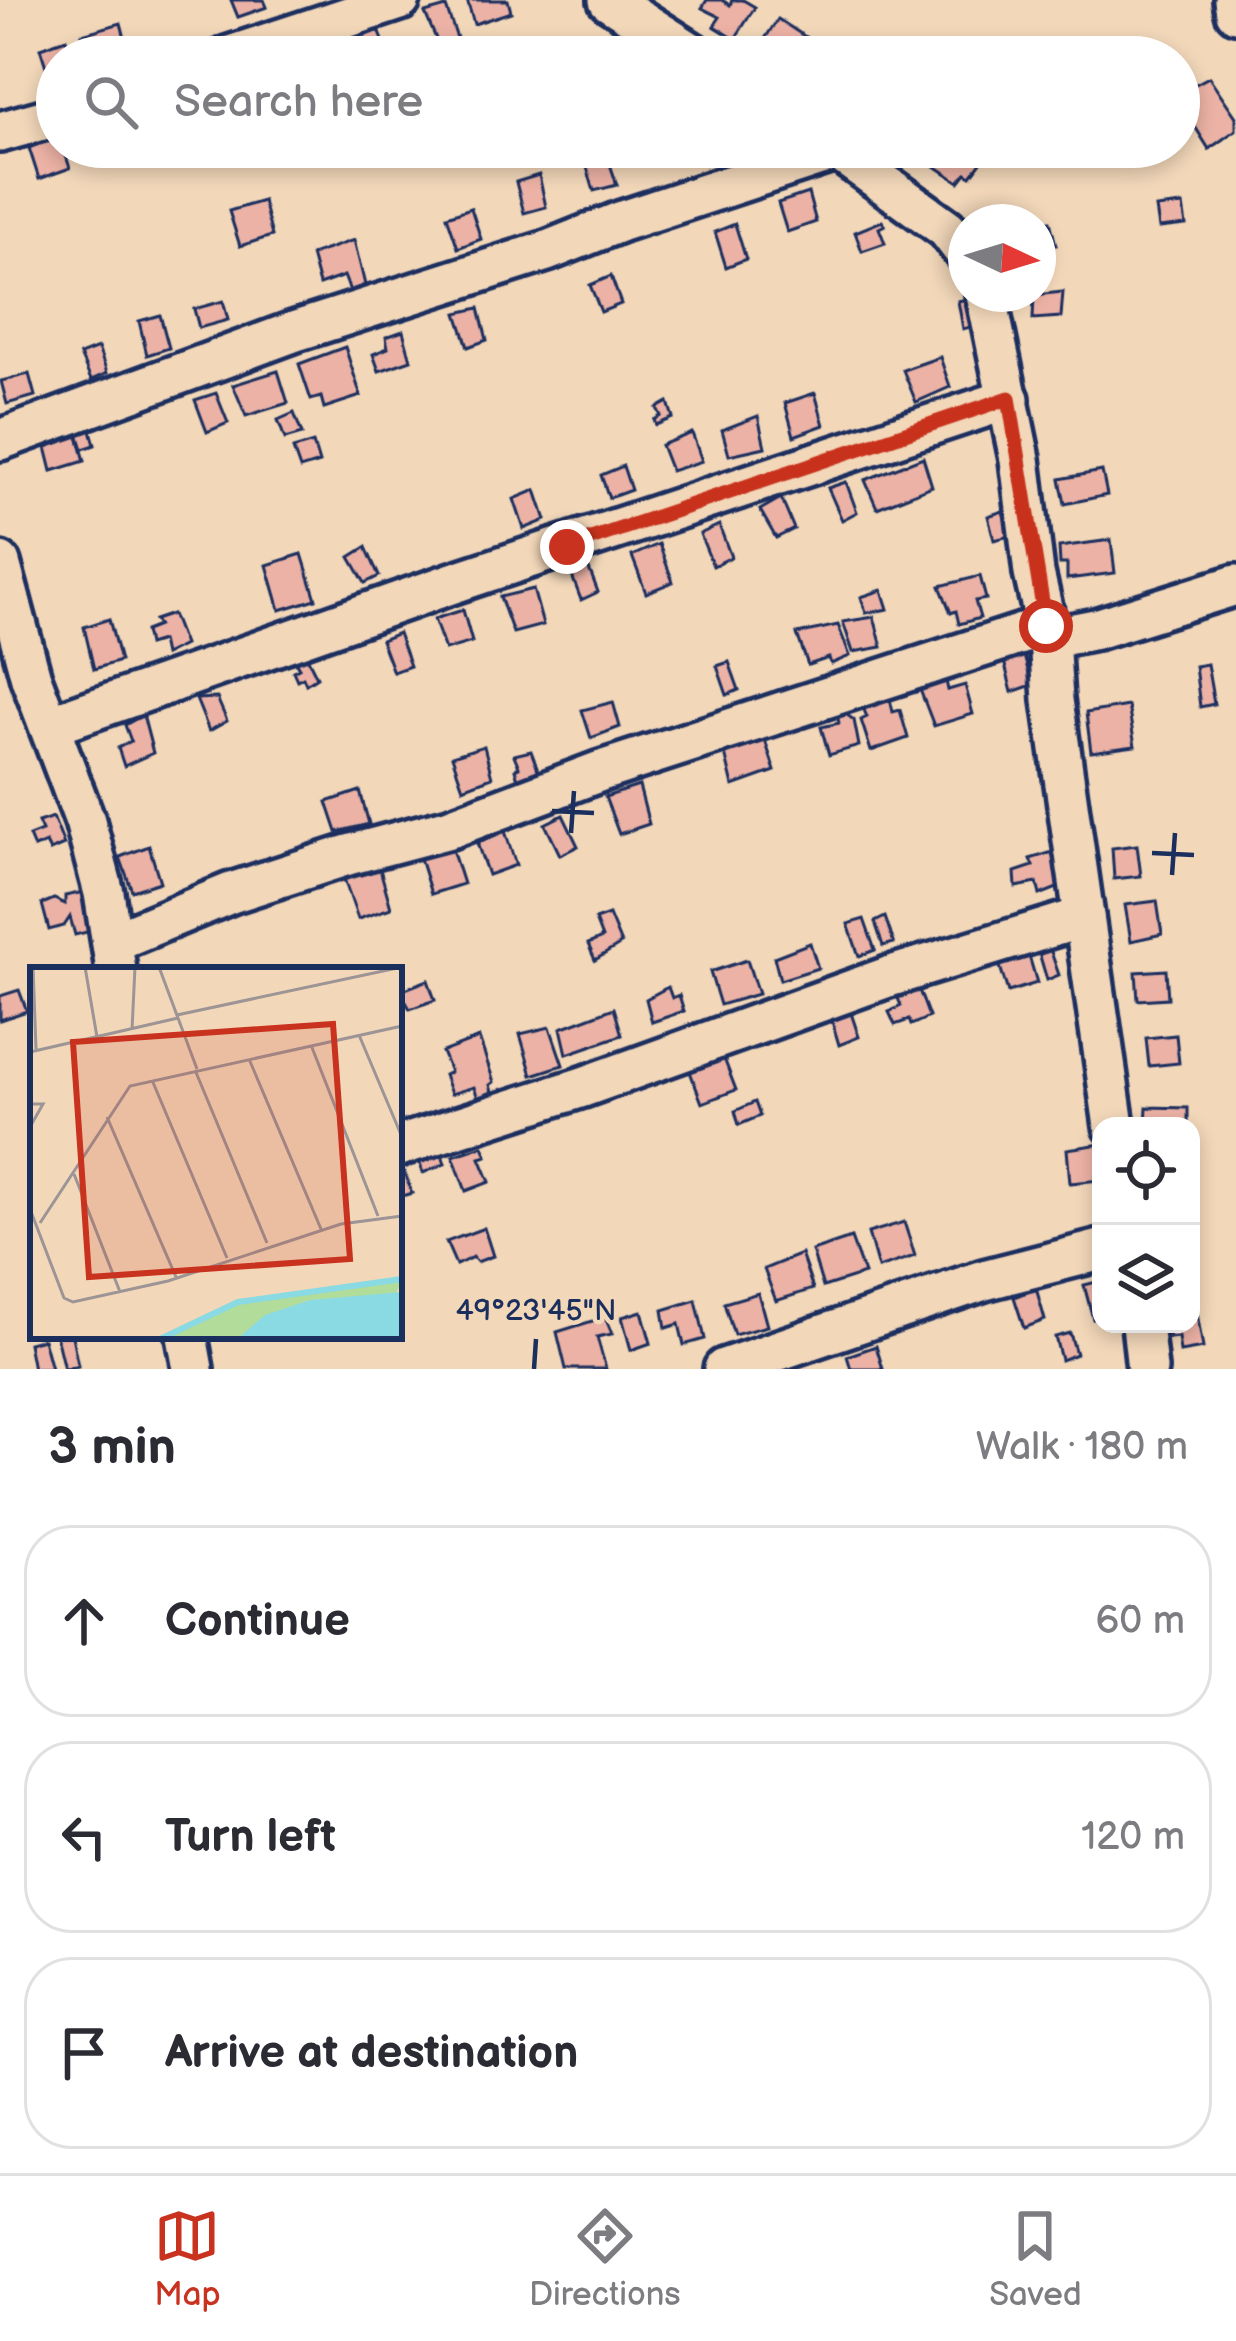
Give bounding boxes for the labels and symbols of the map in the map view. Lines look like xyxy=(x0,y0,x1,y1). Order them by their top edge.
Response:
north arrow xyxy=(948,204,1056,312)
route end xyxy=(540,520,594,574)
route start xyxy=(1019,599,1073,653)
inset map xyxy=(30,967,402,1339)
text: 49°23'45"N xyxy=(456,1293,616,1329)

